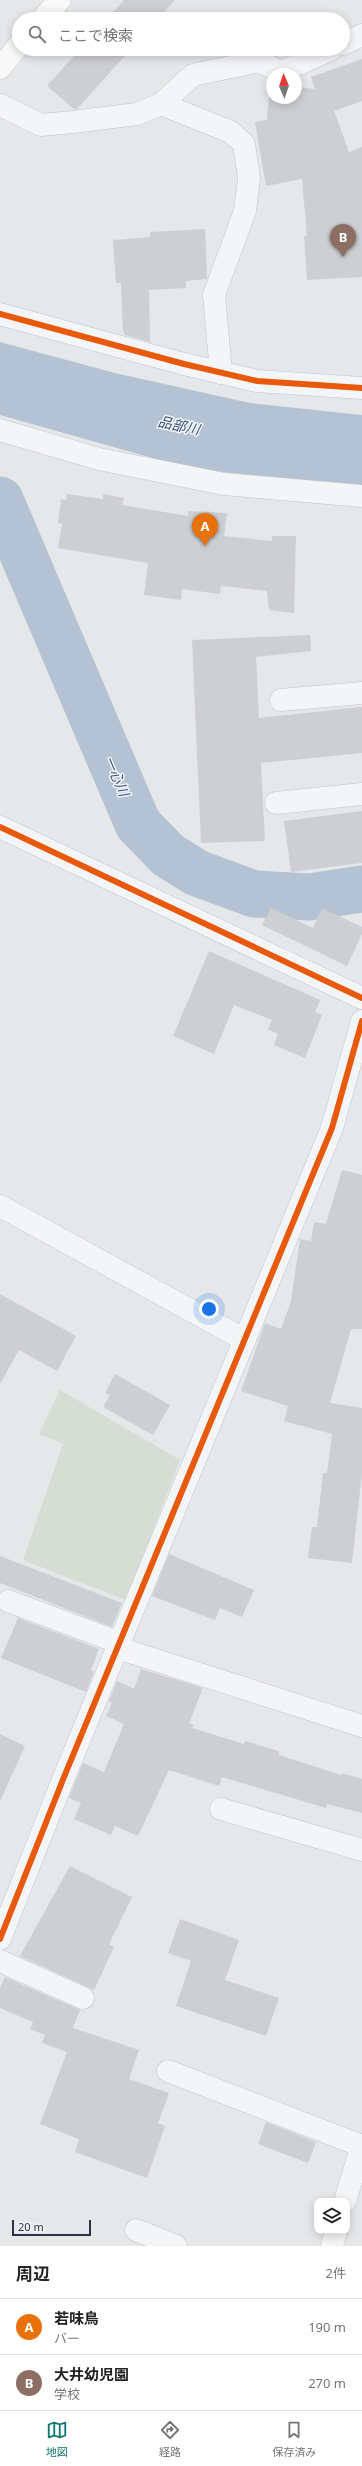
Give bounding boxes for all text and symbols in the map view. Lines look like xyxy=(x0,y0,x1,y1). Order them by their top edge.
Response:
search box xyxy=(12,12,350,56)
icon: search xyxy=(26,23,48,45)
text: ここで検索 xyxy=(58,25,133,45)
north arrow xyxy=(266,68,302,104)
pin: B xyxy=(330,224,356,257)
water label: 品部川 xyxy=(156,411,203,439)
pin: A xyxy=(192,513,218,546)
water label: 一心川 xyxy=(100,753,135,801)
your location xyxy=(199,1299,219,1319)
map controls xyxy=(314,2198,350,2234)
button: layers xyxy=(314,2198,350,2234)
scale bar xyxy=(12,2218,91,2237)
text: 20 m xyxy=(18,2219,44,2234)
text: 周辺 xyxy=(16,2262,50,2285)
text: 2件 xyxy=(326,2264,346,2282)
text: 若味鳥 xyxy=(54,2308,99,2328)
text: A xyxy=(25,2318,34,2336)
text: 190 m xyxy=(308,2318,346,2336)
text: バー xyxy=(54,2329,80,2347)
text: 大井幼児園 xyxy=(54,2364,129,2384)
text: B xyxy=(25,2374,33,2392)
text: 270 m xyxy=(308,2374,346,2392)
text: 学校 xyxy=(54,2385,80,2403)
tab: 地図 xyxy=(46,2419,68,2459)
tab: 経路 xyxy=(159,2419,181,2459)
tab: 保存済み xyxy=(272,2419,316,2459)

